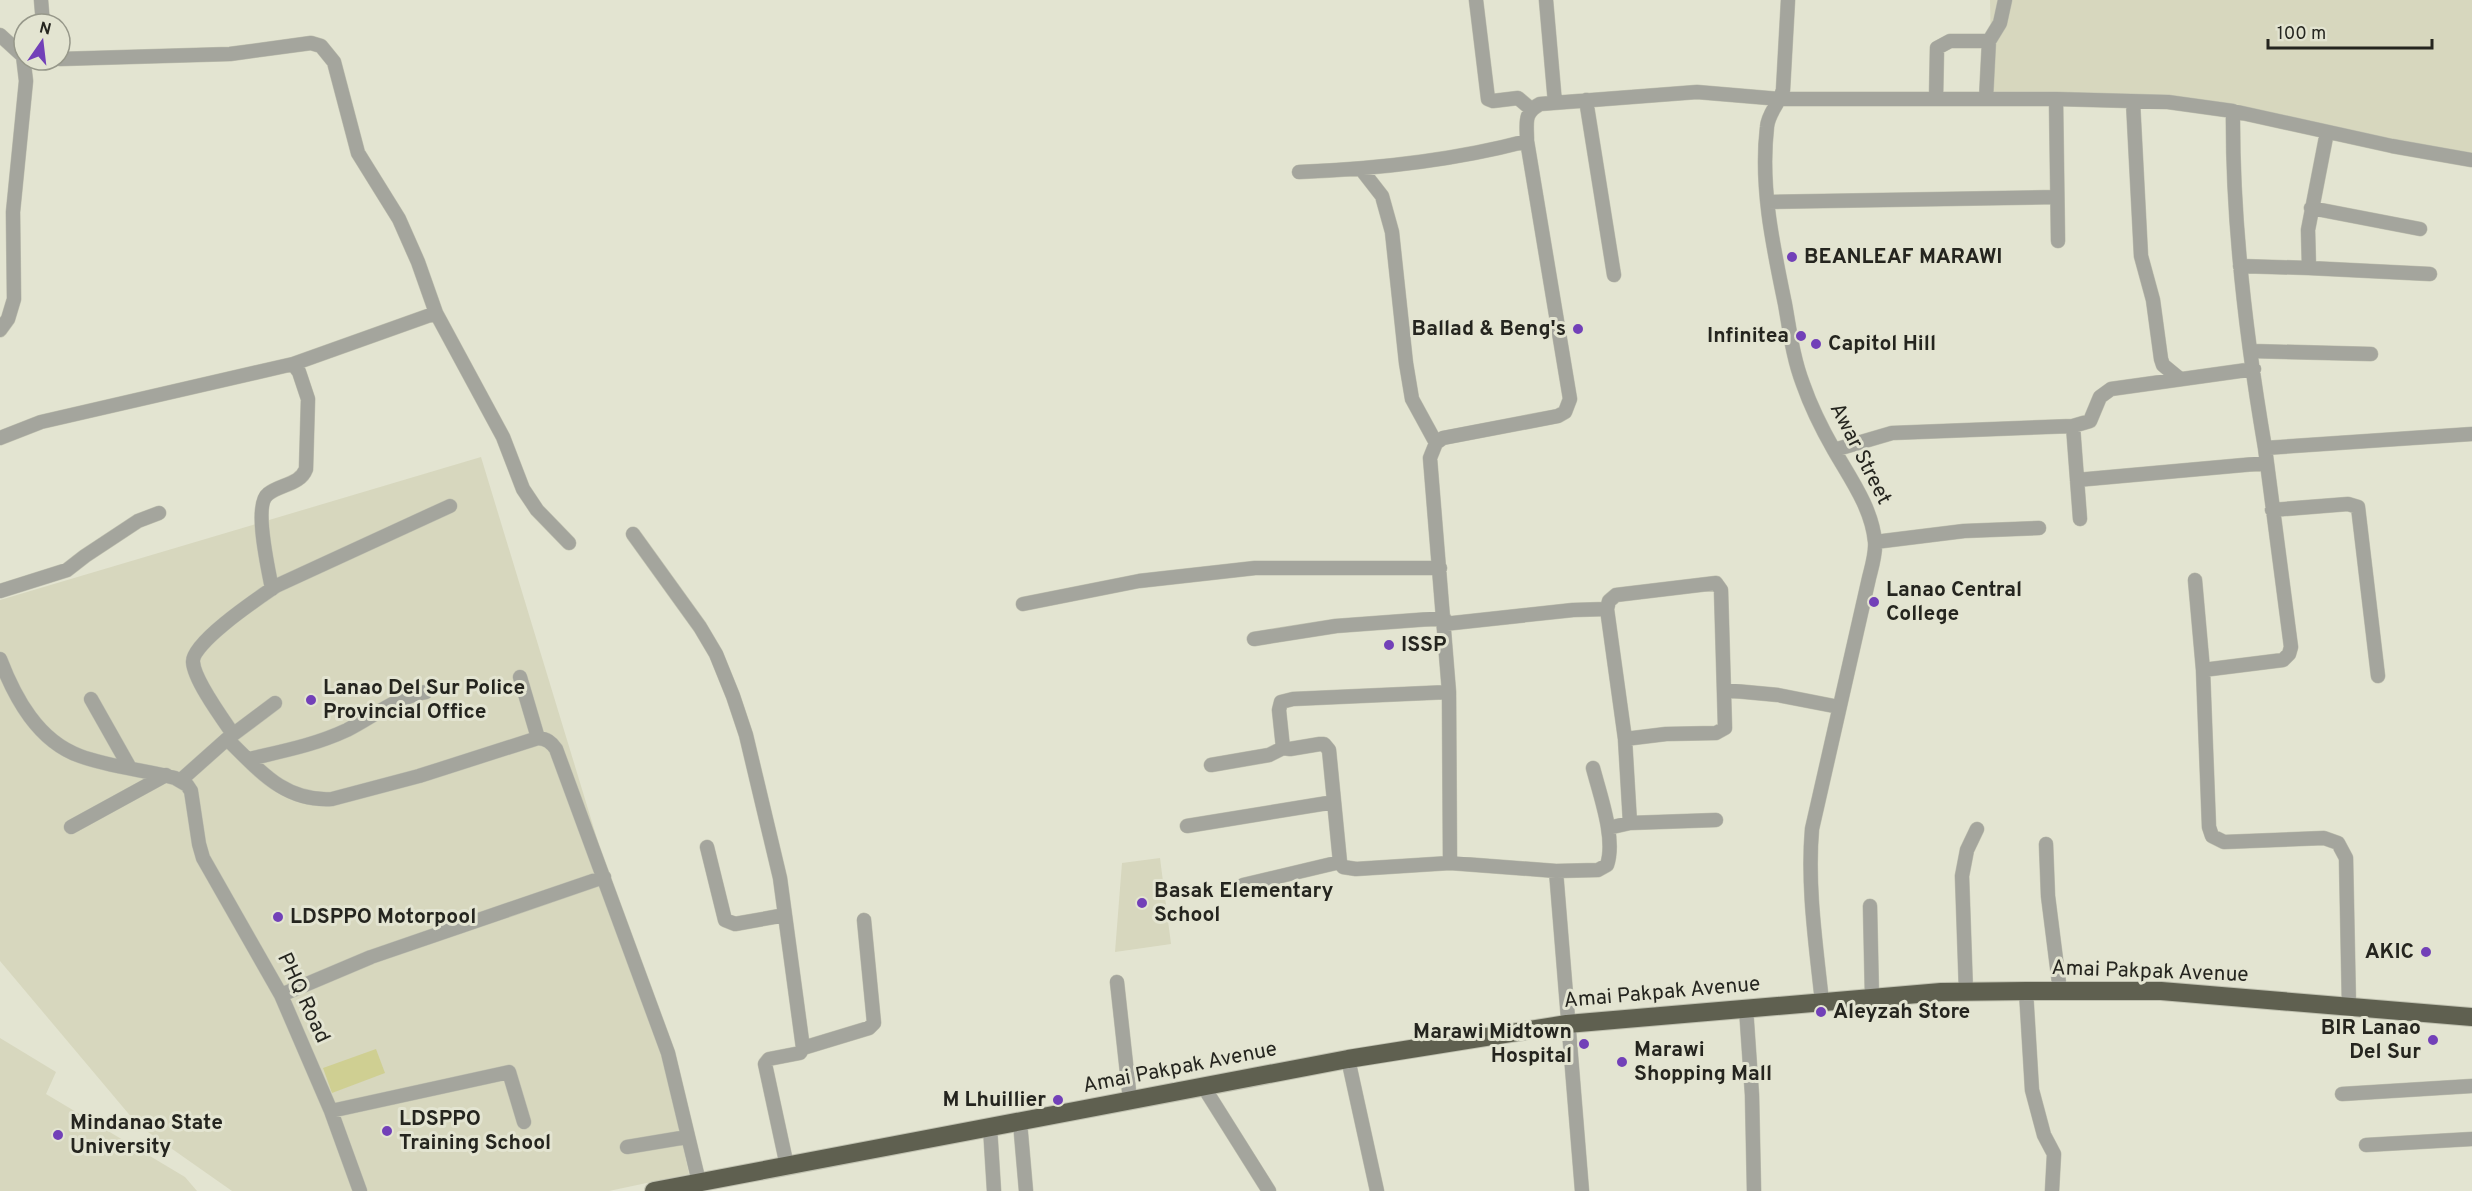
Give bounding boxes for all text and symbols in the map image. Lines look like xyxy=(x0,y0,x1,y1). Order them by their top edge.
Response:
north arrow xyxy=(12,12,72,72)
scale bar xyxy=(2268,12,2432,50)
text: N xyxy=(37,18,53,40)
text: 100 m xyxy=(2277,23,2326,46)
place label: BEANLEAF MARAWI xyxy=(1804,244,2002,271)
marker: BEANLEAF MARAWI xyxy=(1785,250,1799,264)
place label: Ballad & Beng's xyxy=(1412,316,1566,343)
marker: Ballad & Beng's xyxy=(1571,322,1585,336)
place label: Infinitea xyxy=(1707,323,1789,350)
marker: Infinitea xyxy=(1794,329,1808,343)
place label: Capitol Hill xyxy=(1828,331,1936,358)
marker: Capitol Hill xyxy=(1809,337,1823,351)
street label: Awar Street xyxy=(1823,399,1897,509)
place label: Lanao Central College xyxy=(1886,577,2022,628)
marker: Lanao Central College xyxy=(1867,595,1881,609)
place label: ISSP xyxy=(1401,632,1446,659)
marker: ISSP xyxy=(1382,638,1396,652)
place label: Lanao Del Sur Police Provincial Office xyxy=(323,675,525,726)
marker: Lanao Del Sur Police Provincial Office xyxy=(304,693,318,707)
place label: Basak Elementary School xyxy=(1154,878,1333,929)
marker: Basak Elementary School xyxy=(1135,896,1149,910)
place label: LDSPPO Motorpool xyxy=(290,904,476,931)
marker: LDSPPO Motorpool xyxy=(271,910,285,924)
place label: AKIC xyxy=(2365,939,2414,966)
marker: AKIC xyxy=(2419,945,2433,959)
street label: PHQ Road xyxy=(270,948,336,1048)
street label: Amai Pakpak Avenue xyxy=(2051,955,2249,989)
street label: Amai Pakpak Avenue xyxy=(1563,971,1761,1015)
place label: Aleyzah Store xyxy=(1833,999,1970,1026)
marker: Aleyzah Store xyxy=(1814,1005,1828,1019)
place label: BIR Lanao Del Sur xyxy=(2321,1015,2421,1066)
place label: Marawi Midtown Hospital xyxy=(1413,1019,1572,1070)
marker: BIR Lanao Del Sur xyxy=(2426,1033,2440,1047)
street label: Amai Pakpak Avenue xyxy=(1081,1036,1279,1100)
marker: Marawi Midtown Hospital xyxy=(1577,1037,1591,1051)
place label: Marawi Shopping Mall xyxy=(1634,1037,1772,1088)
marker: Marawi Shopping Mall xyxy=(1615,1055,1629,1069)
place label: M Lhuillier xyxy=(942,1087,1046,1114)
marker: M Lhuillier xyxy=(1051,1093,1065,1107)
place label: LDSPPO Training School xyxy=(399,1106,551,1157)
place label: Mindanao State University xyxy=(70,1110,223,1161)
marker: LDSPPO Training School xyxy=(380,1124,394,1138)
marker: Mindanao State University xyxy=(51,1128,65,1142)

